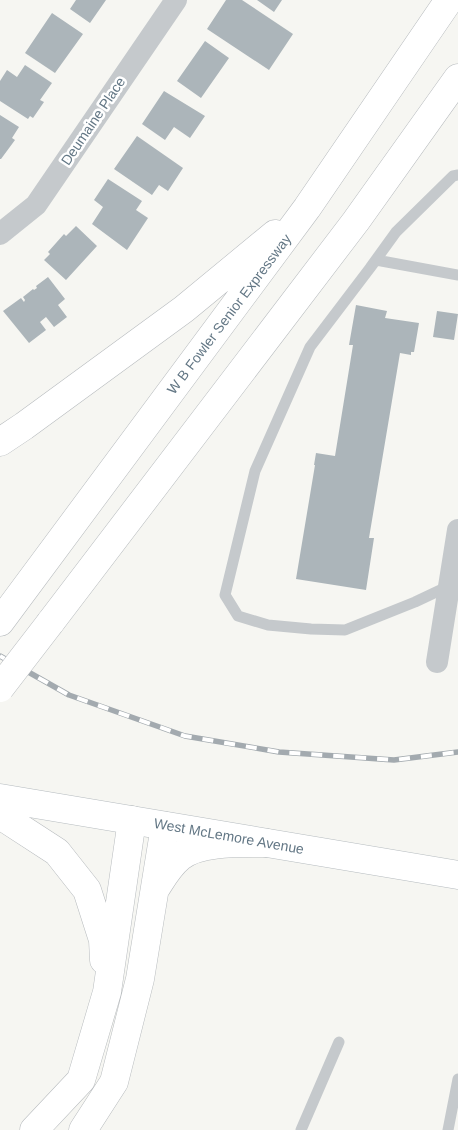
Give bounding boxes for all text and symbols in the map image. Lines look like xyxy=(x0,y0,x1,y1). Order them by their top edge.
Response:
street label: Deumaine Place xyxy=(58,74,128,168)
street label: W B Fowler Senior Expressway xyxy=(164,231,294,397)
street label: West McLemore Avenue xyxy=(153,815,305,857)

